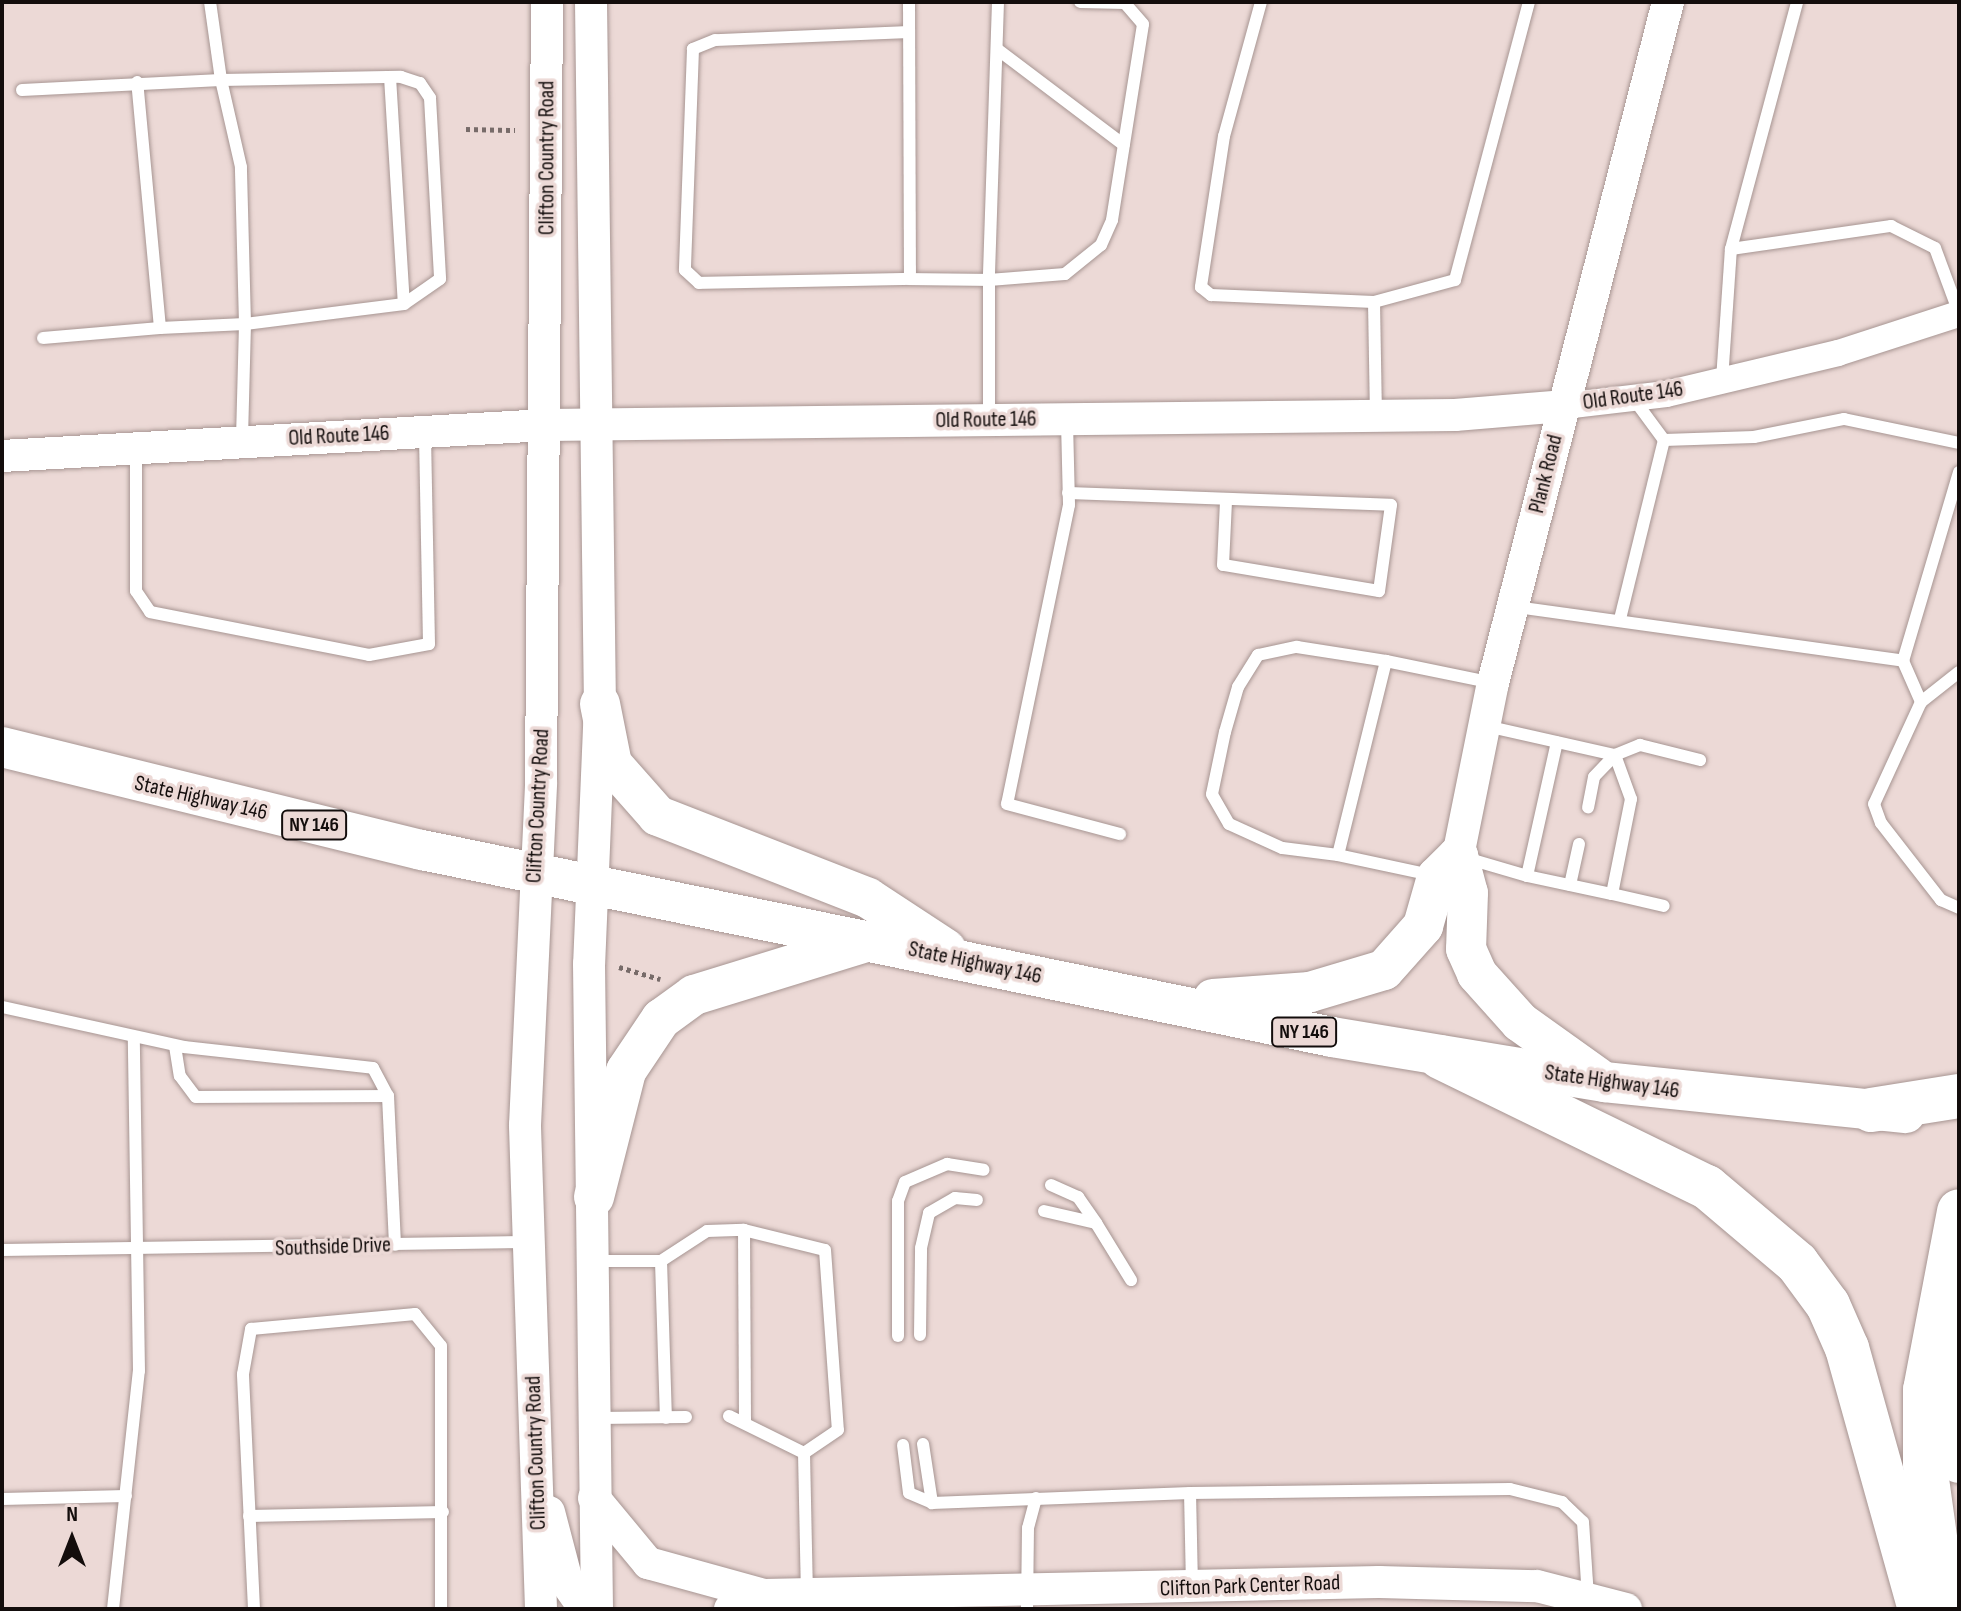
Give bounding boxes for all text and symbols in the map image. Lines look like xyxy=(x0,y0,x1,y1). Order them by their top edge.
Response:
street label: Clifton Country Road xyxy=(534,81,560,235)
street label: Old Route 146 xyxy=(1581,376,1685,416)
street label: Old Route 146 xyxy=(935,406,1037,434)
street label: Old Route 146 xyxy=(288,420,390,452)
street label: Plank Road xyxy=(1524,432,1568,516)
street label: Clifton Country Road xyxy=(521,728,555,884)
street label: State Highway 146 xyxy=(132,770,270,826)
road number: NY 146 xyxy=(280,809,348,841)
street label: State Highway 146 xyxy=(906,936,1044,990)
road number: NY 146 xyxy=(1270,1016,1338,1048)
street label: State Highway 146 xyxy=(1543,1059,1681,1105)
street label: Southside Drive xyxy=(275,1232,391,1262)
street label: Clifton Country Road xyxy=(520,1375,552,1531)
north arrow xyxy=(32,1499,112,1579)
text: N xyxy=(66,1501,78,1528)
street label: Clifton Park Center Road xyxy=(1159,1570,1341,1602)

